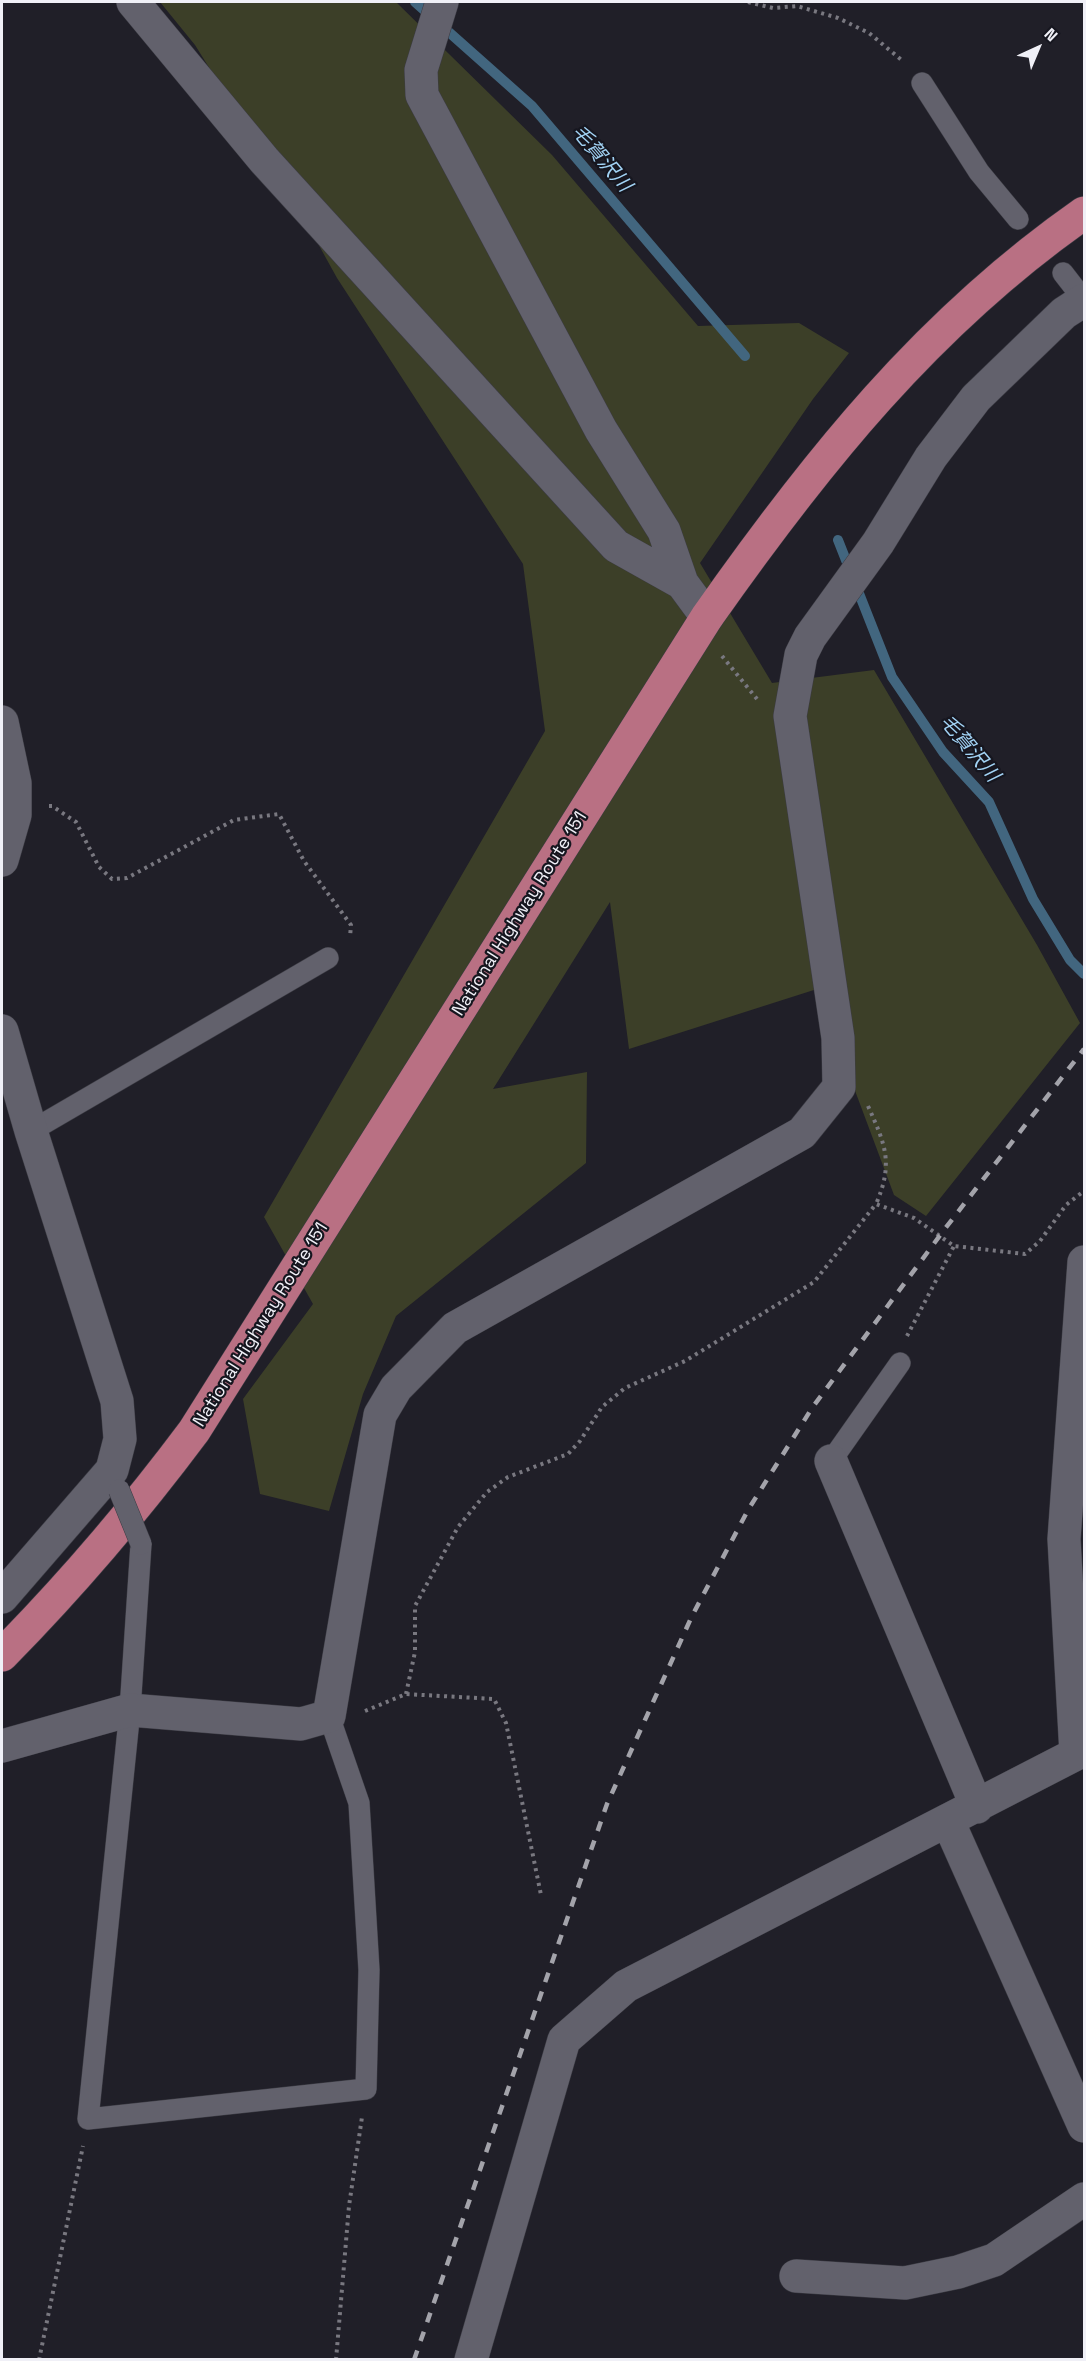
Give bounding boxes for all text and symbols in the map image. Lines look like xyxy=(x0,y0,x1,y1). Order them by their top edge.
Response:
north arrow xyxy=(1008,18,1068,78)
text: N xyxy=(1040,23,1062,46)
water label: 毛賀沢川 xyxy=(566,121,636,197)
water label: 毛賀沢川 xyxy=(934,711,1004,787)
street label: National Highway Route 151 xyxy=(448,808,592,1020)
street label: National Highway Route 151 xyxy=(189,1219,333,1431)

